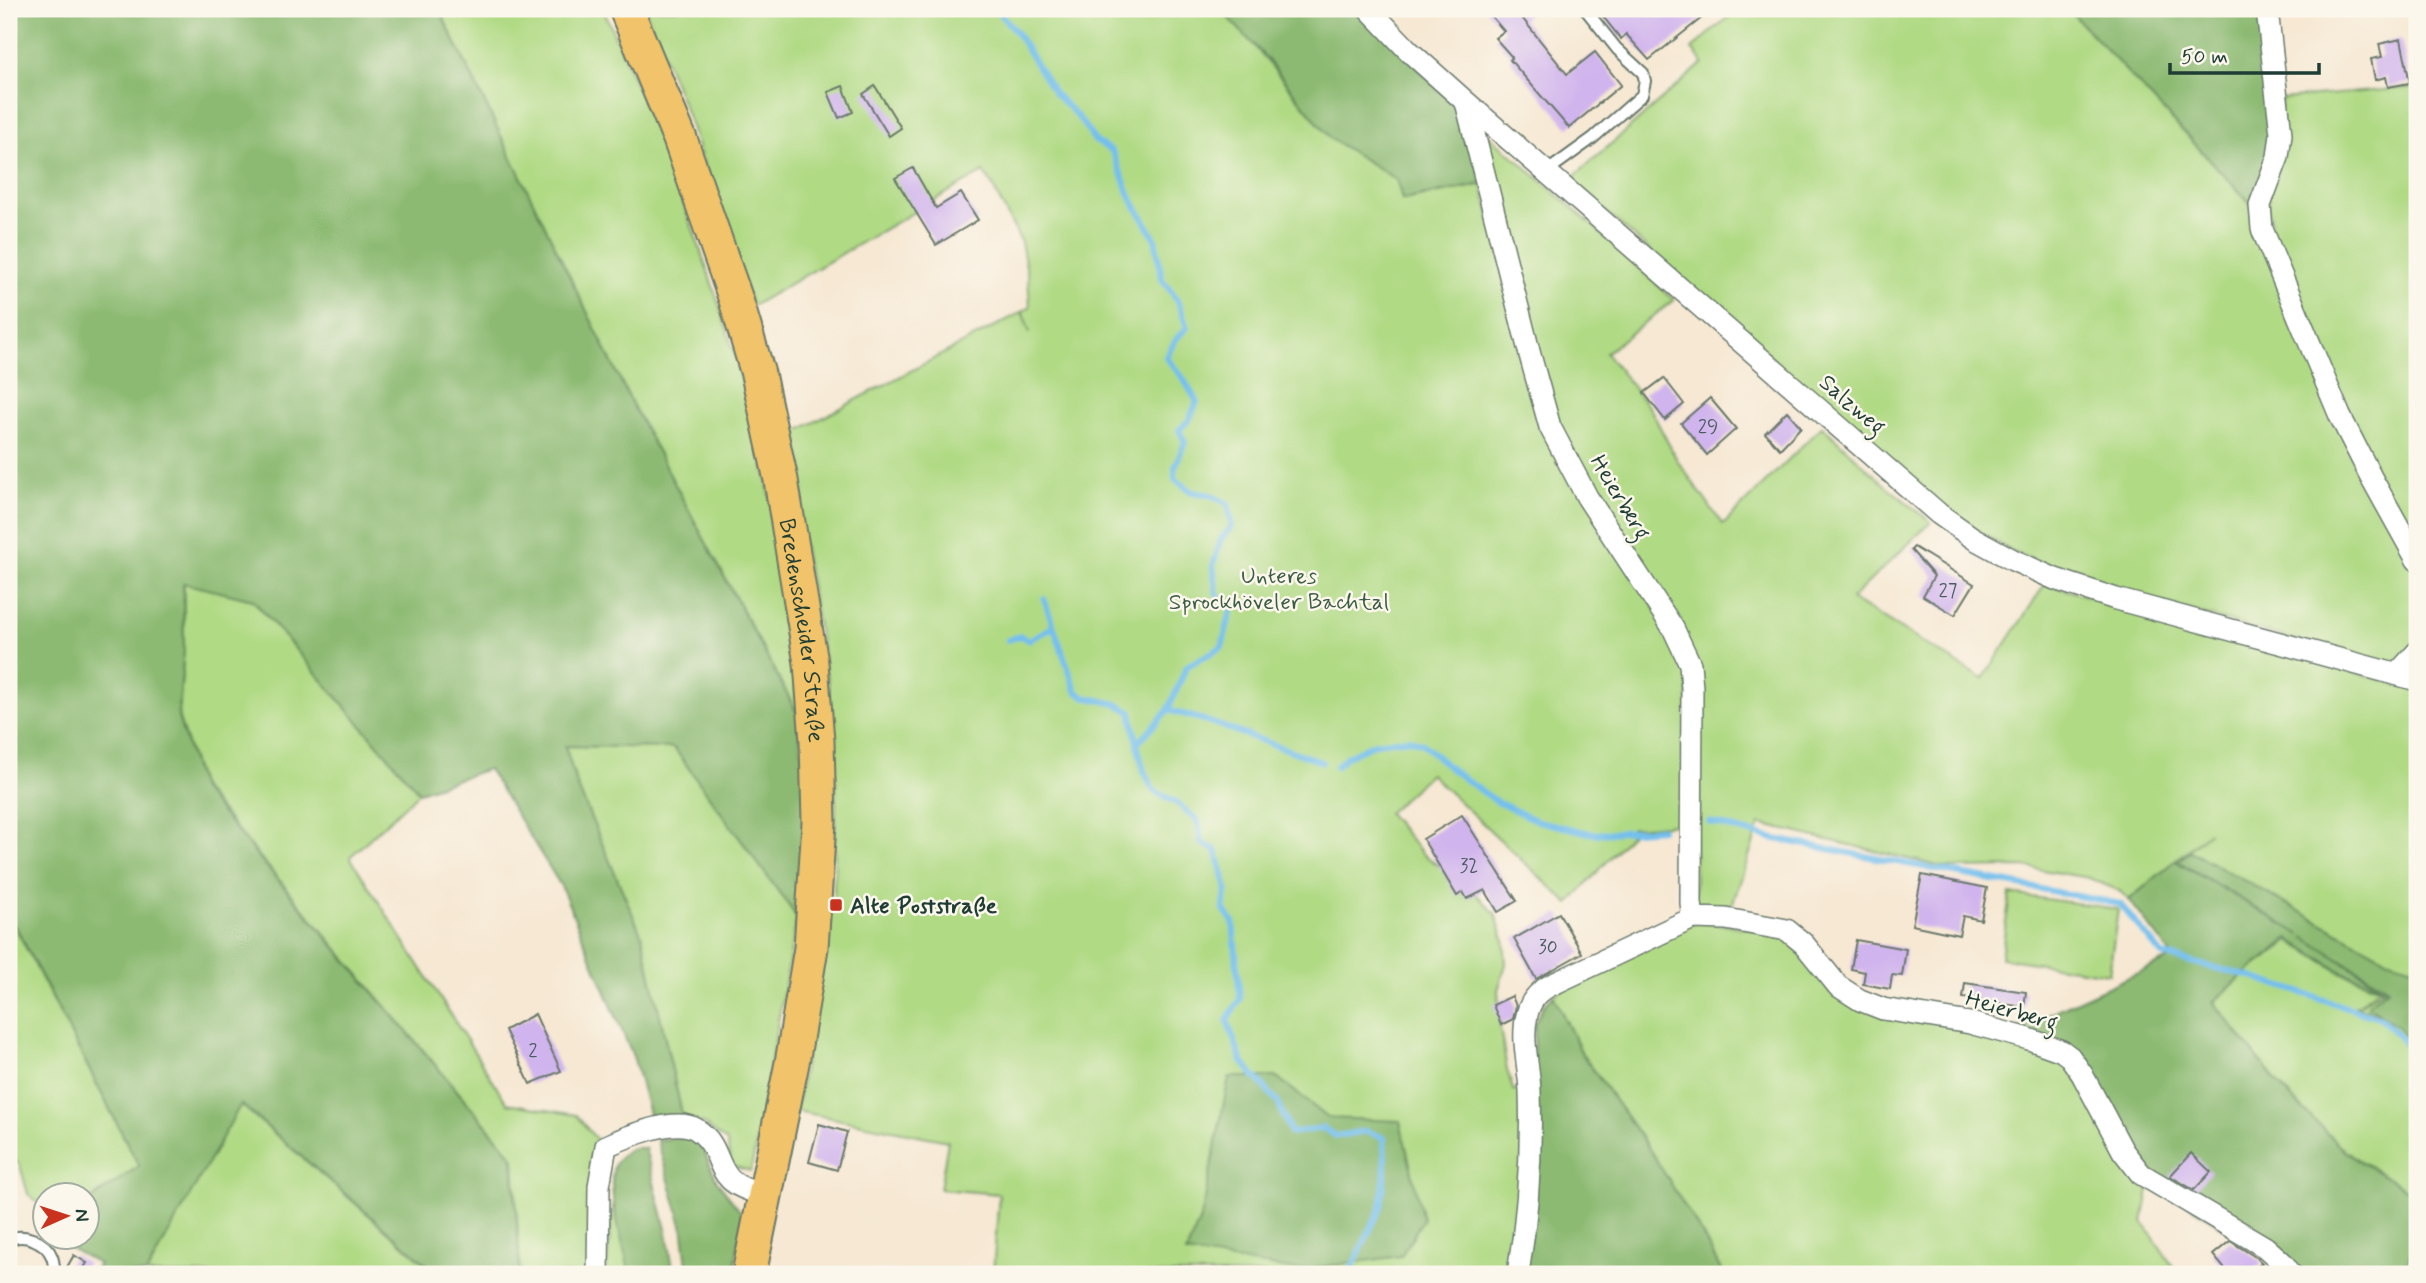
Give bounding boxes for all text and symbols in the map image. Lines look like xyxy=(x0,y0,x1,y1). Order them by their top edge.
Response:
scale bar xyxy=(2170,32,2319,76)
text: 50 m xyxy=(2181,43,2228,71)
street label: Salzweg xyxy=(1811,368,1891,444)
house number: 29 xyxy=(1698,415,1718,440)
street label: Heierberg xyxy=(1580,450,1656,547)
street label: Bredenscheider Straße xyxy=(771,516,830,744)
park label: Unteres Sprockhöveler Bachtal xyxy=(1169,562,1389,618)
house number: 27 xyxy=(1939,579,1957,604)
house number: 32 xyxy=(1460,854,1478,879)
place label: Alte Poststraße xyxy=(850,892,998,922)
marker: Alte Poststraße xyxy=(828,897,844,913)
house number: 30 xyxy=(1538,935,1558,960)
street label: Heierberg xyxy=(1961,984,2061,1041)
house number: 2 xyxy=(528,1039,538,1064)
north arrow xyxy=(32,1182,102,1252)
text: N xyxy=(69,1208,94,1222)

